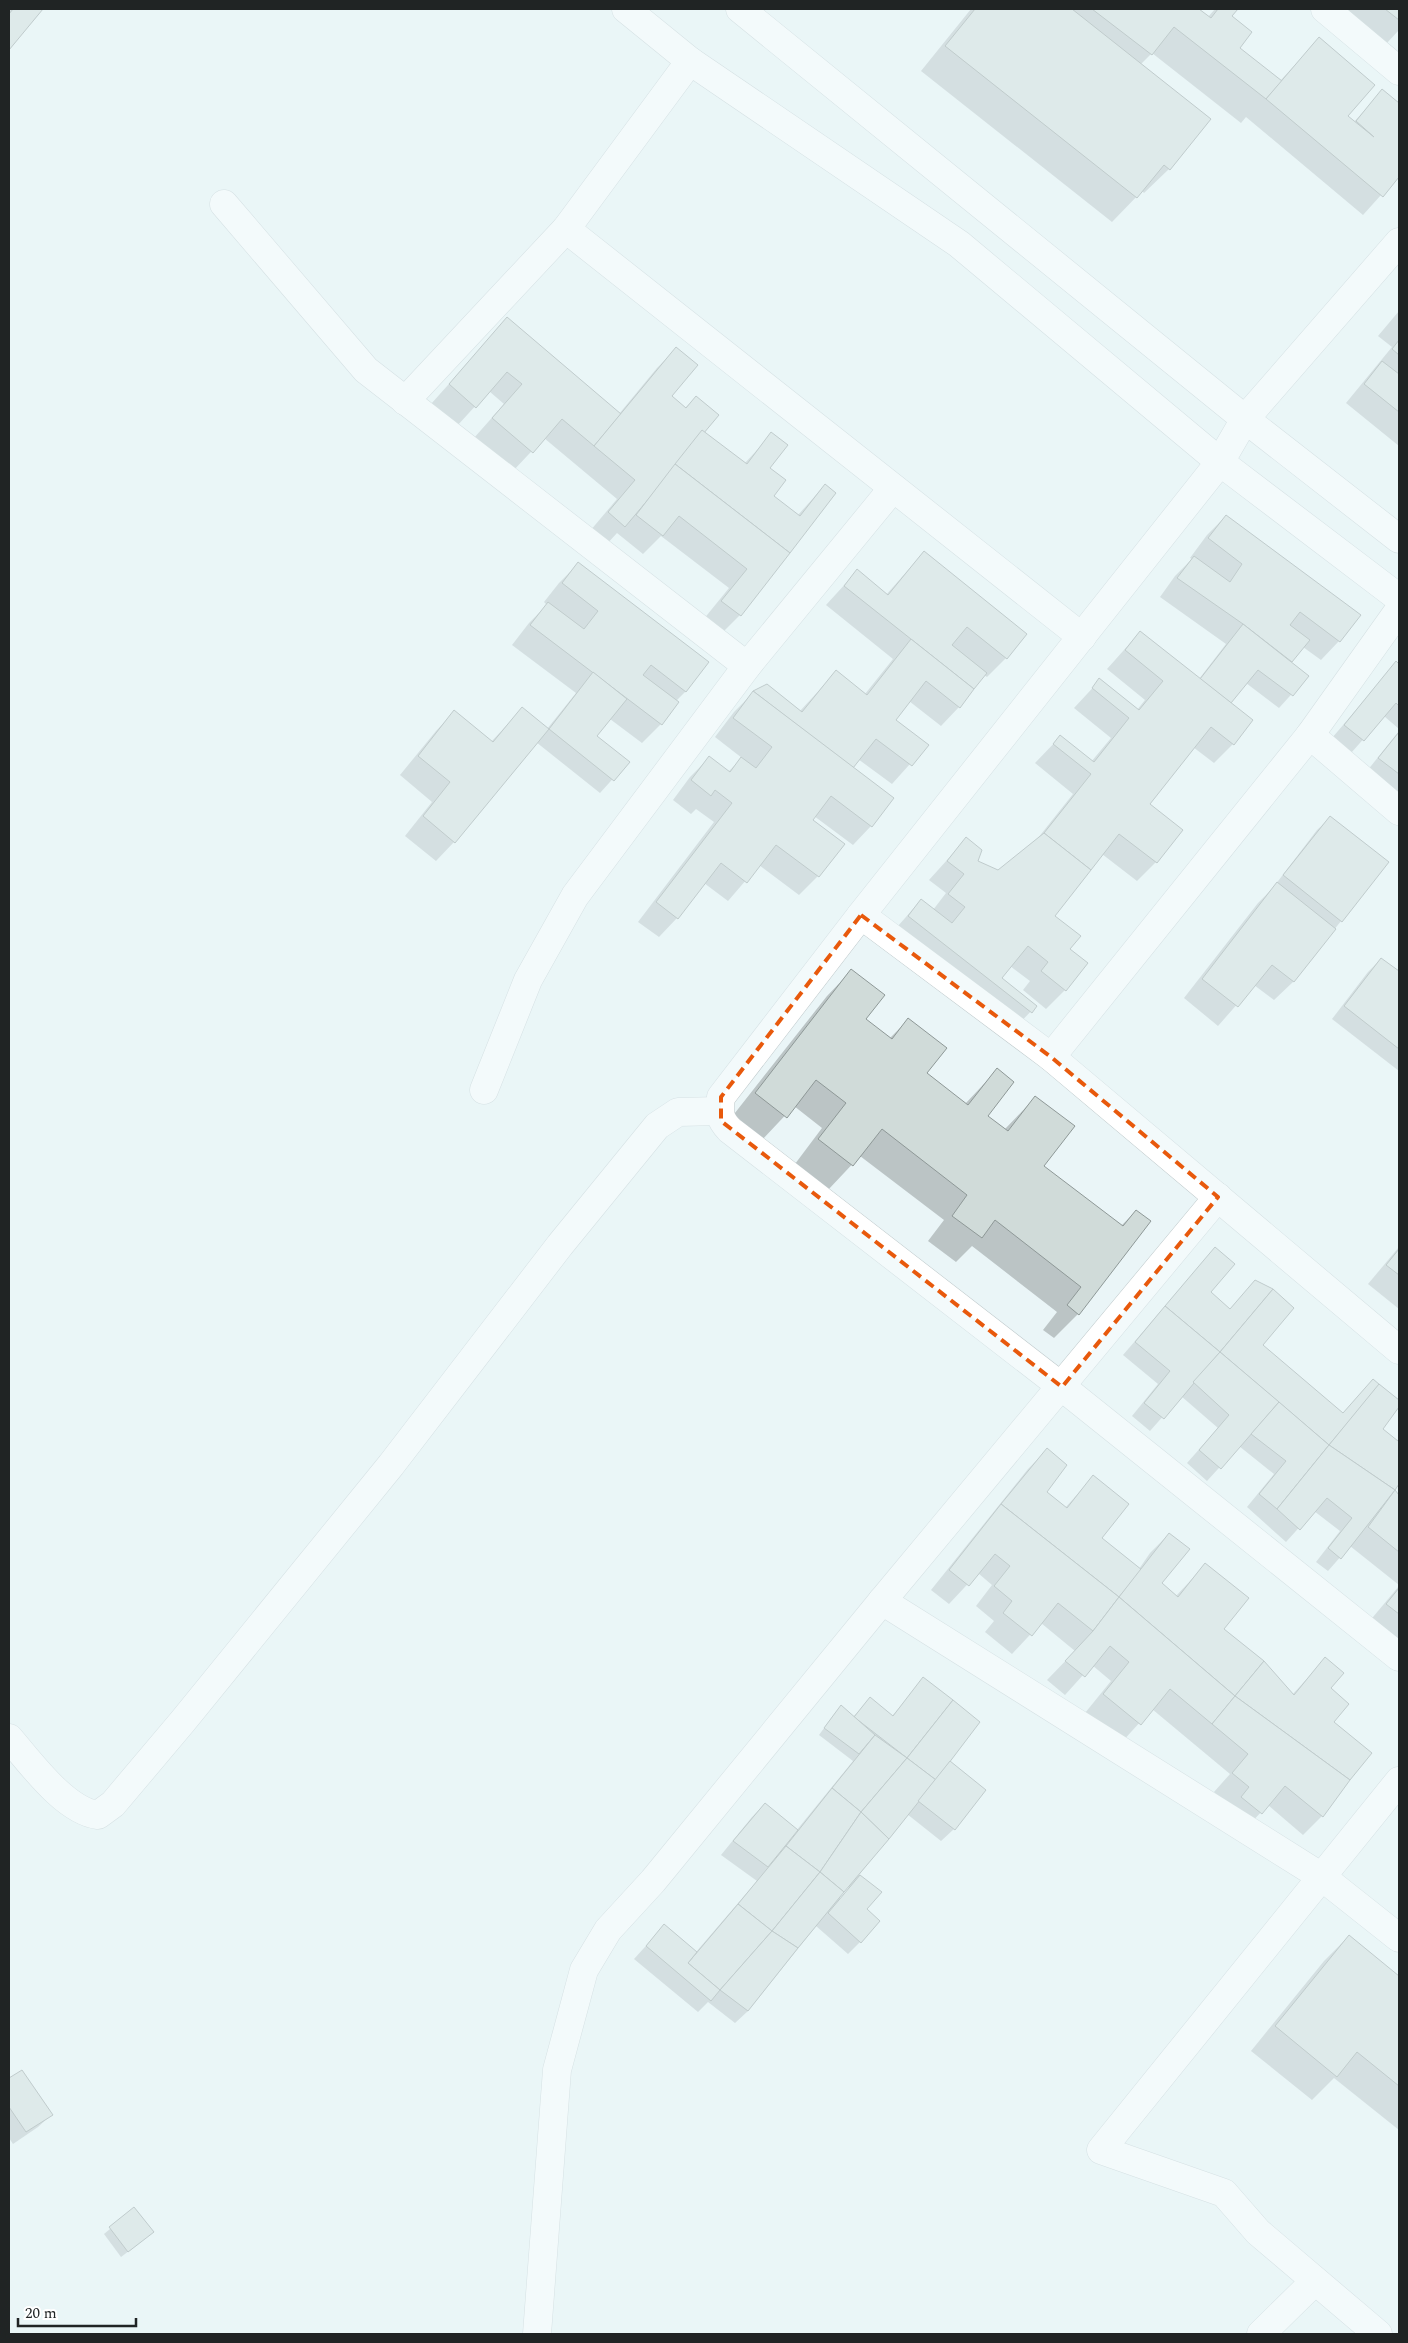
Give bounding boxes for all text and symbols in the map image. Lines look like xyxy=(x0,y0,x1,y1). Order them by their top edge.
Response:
scale bar xyxy=(18,2296,135,2328)
text: 20 m xyxy=(25,2302,57,2325)

